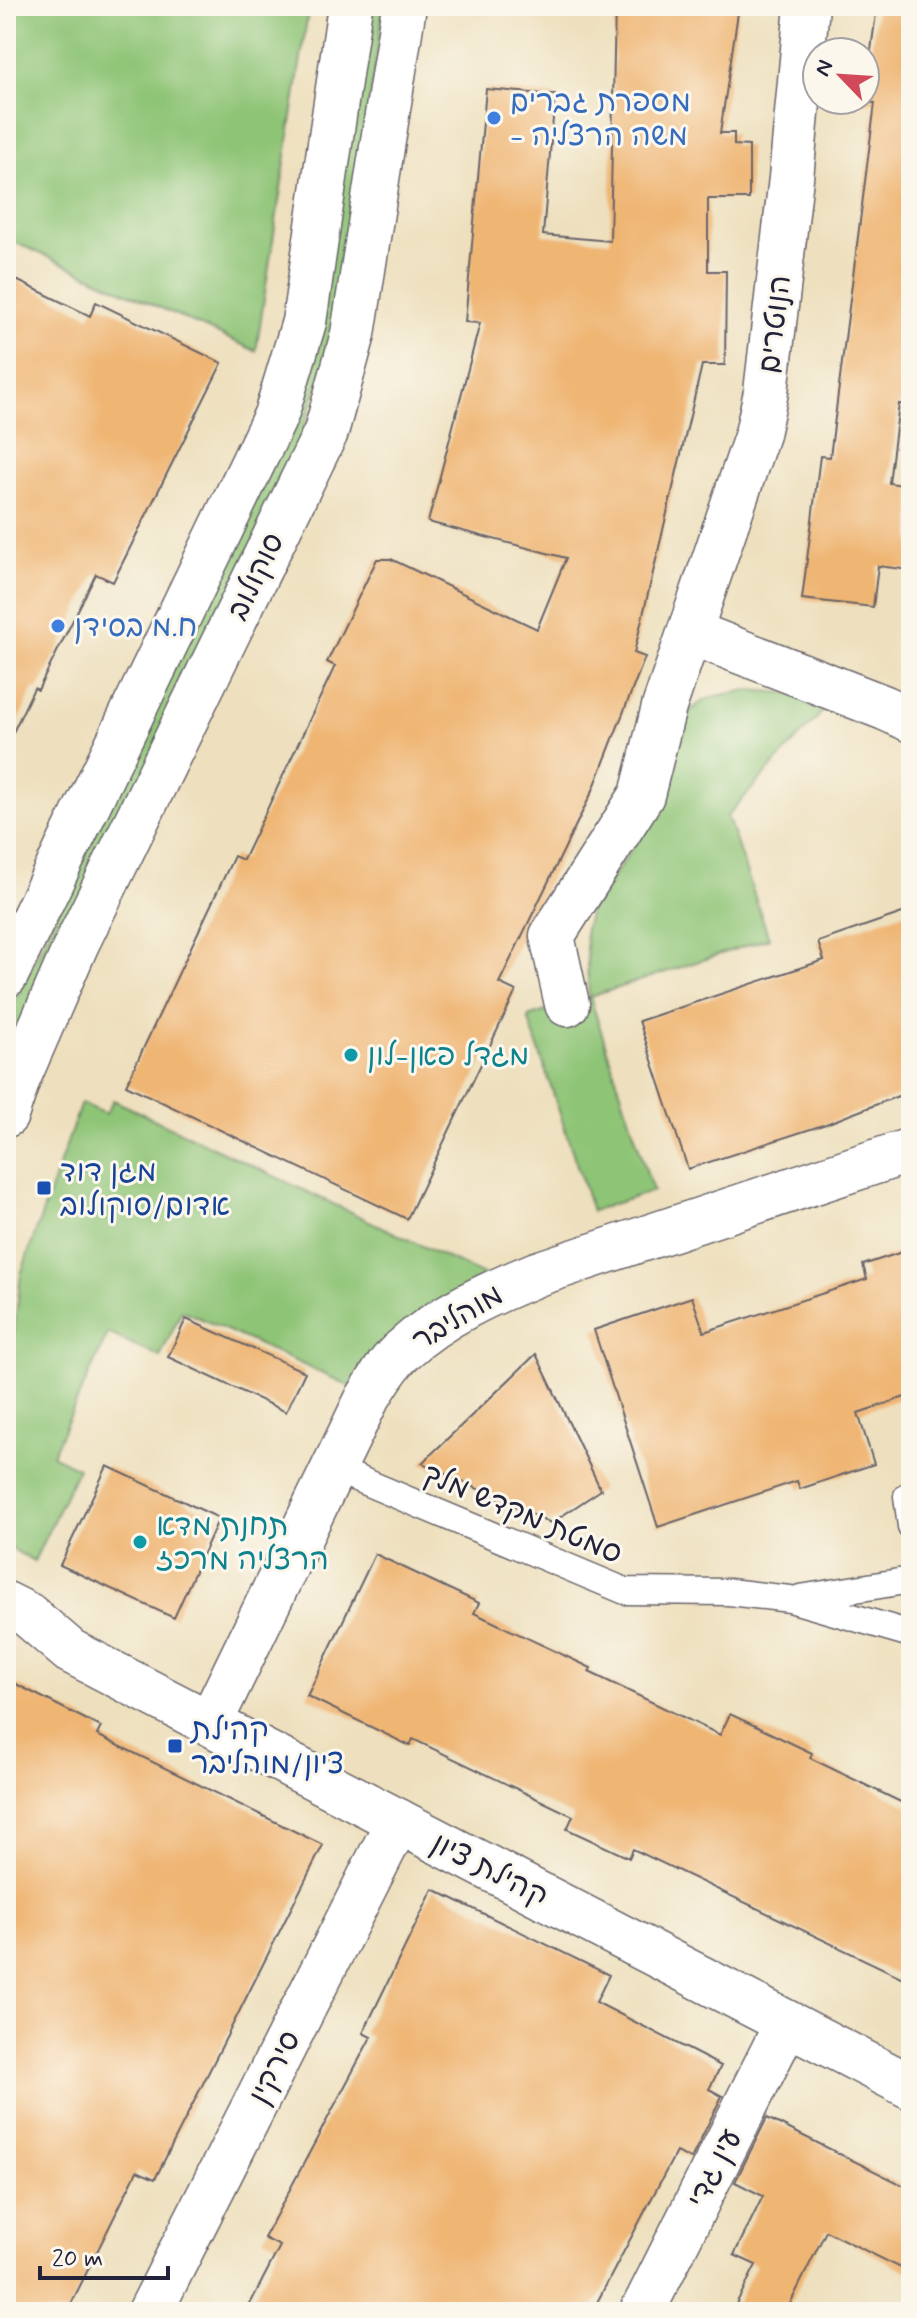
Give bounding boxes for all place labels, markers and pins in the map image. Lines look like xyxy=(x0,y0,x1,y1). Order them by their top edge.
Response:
place label: מספרת גברים - משה הרצליה xyxy=(510,83,691,156)
marker: מספרת גברים - משה הרצליה xyxy=(485,109,503,127)
place label: ח.מ בסידן xyxy=(74,608,197,647)
marker: ח.מ בסידן xyxy=(49,617,67,635)
place label: מגדל פאן-לון xyxy=(367,1037,529,1076)
marker: מגדל פאן-לון xyxy=(342,1046,360,1064)
place label: מגן דוד אדום/סוקולוב xyxy=(60,1153,230,1226)
marker: מגן דוד אדום/סוקולוב xyxy=(35,1179,53,1197)
place label: תחנת מדא הרצליה מרכז xyxy=(156,1507,329,1580)
marker: תחנת מדא הרצליה מרכז xyxy=(131,1533,149,1551)
place label: קהילת ציון/מוהליבר xyxy=(189,1711,344,1784)
marker: קהילת ציון/מוהליבר xyxy=(166,1737,184,1755)

